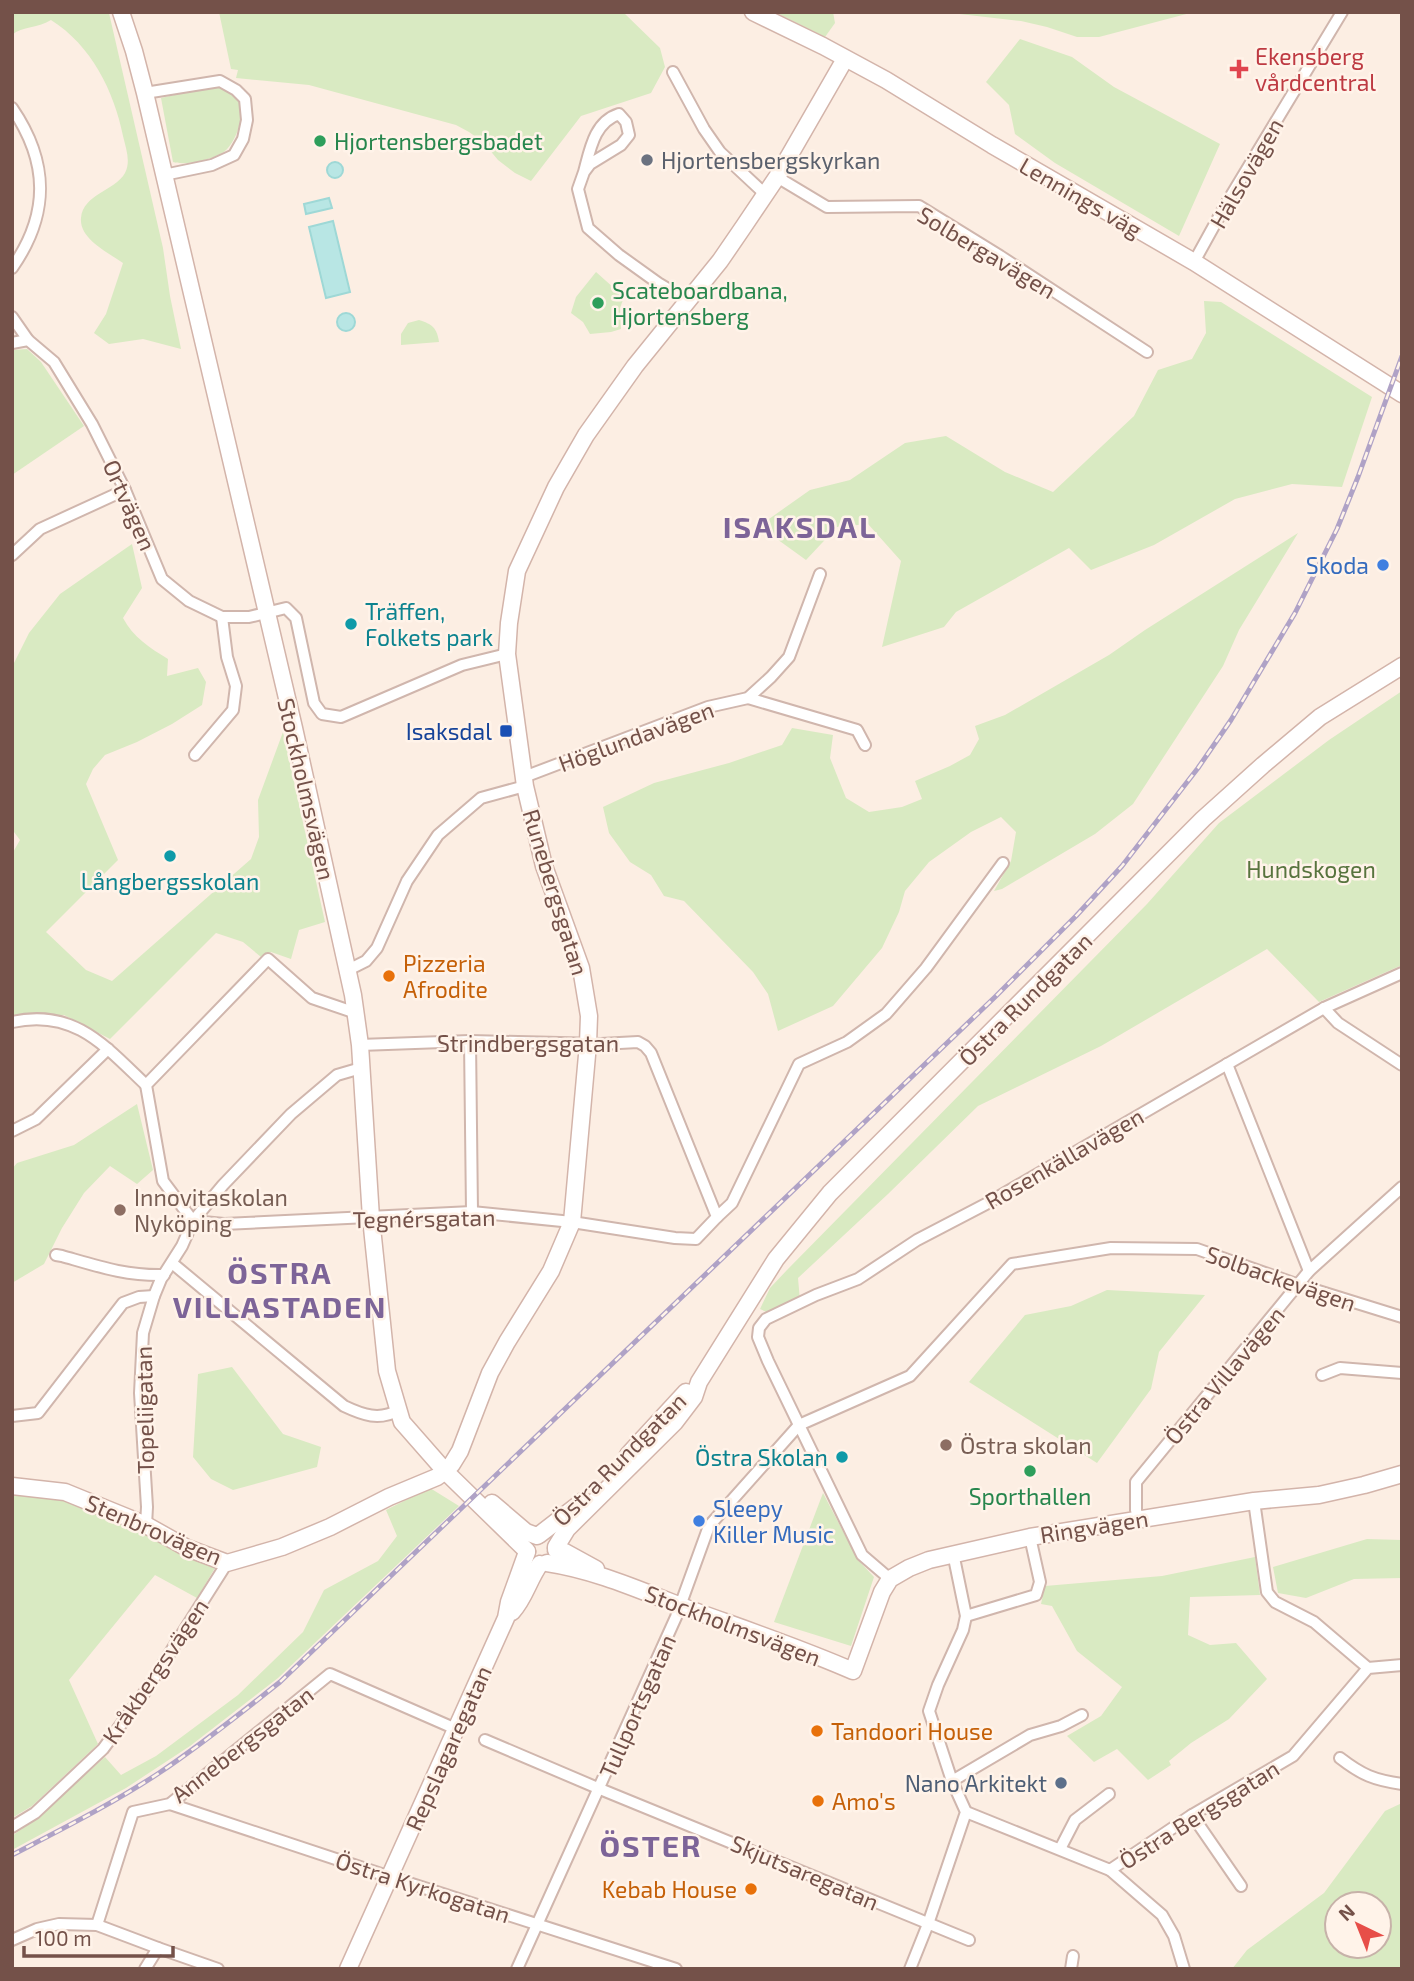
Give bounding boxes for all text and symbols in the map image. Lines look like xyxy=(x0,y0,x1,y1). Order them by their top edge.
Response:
place label: Ekensberg vårdcentral xyxy=(1255,42,1376,96)
marker: Ekensberg vårdcentral xyxy=(1229,59,1249,79)
street label: Hälsovägen xyxy=(1203,113,1289,233)
place label: Hjortensbergsbadet xyxy=(334,127,543,155)
marker: Hjortensbergsbadet xyxy=(312,133,328,149)
place label: Hjortensbergskyrkan xyxy=(661,146,880,174)
street label: Lennings väg xyxy=(1015,151,1147,243)
marker: Hjortensbergskyrkan xyxy=(639,152,655,168)
street label: Solbergavägen xyxy=(913,200,1061,304)
place label: Scateboardbana, Hjortensberg xyxy=(612,276,788,330)
marker: Scateboardbana, Hjortensberg xyxy=(590,295,606,311)
street label: Ortvägen xyxy=(98,455,162,555)
district label: ISAKSDAL xyxy=(723,508,877,544)
place label: Skoda xyxy=(1306,551,1369,579)
marker: Skoda xyxy=(1375,557,1391,573)
place label: Träffen, Folkets park xyxy=(365,597,493,651)
marker: Träffen, Folkets park xyxy=(343,616,359,632)
street label: Stockholmsvägen xyxy=(272,695,342,883)
street label: Höglundavägen xyxy=(554,695,718,777)
place label: Isaksdal xyxy=(406,717,492,745)
marker: Isaksdal xyxy=(498,723,514,739)
street label: Runebergsgatan xyxy=(517,806,595,978)
marker: Långbergsskolan xyxy=(162,848,178,864)
park label: Hundskogen xyxy=(1246,855,1376,883)
place label: Långbergsskolan xyxy=(81,867,259,895)
street label: Östra Rundgatan xyxy=(953,927,1097,1071)
place label: Pizzeria Afrodite xyxy=(403,949,488,1003)
marker: Pizzeria Afrodite xyxy=(381,968,397,984)
street label: Strindbergsgatan xyxy=(437,1029,619,1057)
street label: Rosenkällavägen xyxy=(980,1101,1148,1215)
place label: Innovitaskolan Nyköping xyxy=(134,1183,288,1237)
marker: Innovitaskolan Nyköping xyxy=(112,1202,128,1218)
street label: Tegnérsgatan xyxy=(352,1203,496,1233)
street label: Solbackevägen xyxy=(1202,1239,1360,1317)
district label: ÖSTRA VILLASTADEN xyxy=(173,1254,387,1324)
street label: Östra Villavägen xyxy=(1158,1300,1290,1450)
street label: Topeliigatan xyxy=(129,1346,159,1474)
street label: Östra Rundgatan xyxy=(547,1387,691,1531)
place label: Östra skolan xyxy=(960,1431,1092,1459)
marker: Östra skolan xyxy=(938,1437,954,1453)
place label: Östra Skolan xyxy=(695,1443,828,1471)
marker: Östra Skolan xyxy=(834,1449,850,1465)
marker: Sporthallen xyxy=(1022,1463,1038,1479)
place label: Sporthallen xyxy=(969,1482,1091,1510)
street label: Stenbrovägen xyxy=(82,1488,226,1570)
place label: Sleepy Killer Music xyxy=(713,1494,834,1548)
street label: Ringvägen xyxy=(1038,1504,1150,1548)
marker: Sleepy Killer Music xyxy=(691,1513,707,1529)
street label: Stockholmsvägen xyxy=(641,1579,825,1671)
street label: Kråkbergsvägen xyxy=(96,1593,214,1749)
street label: Tullportsgatan xyxy=(593,1630,681,1782)
street label: Repslagaregatan xyxy=(399,1661,497,1835)
street label: Annebergsgatan xyxy=(165,1680,319,1808)
place label: Tandoori House xyxy=(831,1717,993,1745)
marker: Tandoori House xyxy=(809,1723,825,1739)
street label: Östra Bergsgatan xyxy=(1114,1754,1284,1874)
place label: Nano Arkitekt xyxy=(905,1769,1047,1797)
marker: Nano Arkitekt xyxy=(1053,1775,1069,1791)
place label: Amo's xyxy=(832,1787,896,1815)
marker: Amo's xyxy=(810,1793,826,1809)
district label: ÖSTER xyxy=(599,1827,703,1863)
street label: Skjutsaregatan xyxy=(727,1828,883,1916)
street label: Östra Kyrkogatan xyxy=(332,1846,514,1928)
place label: Kebab House xyxy=(602,1875,737,1903)
marker: Kebab House xyxy=(743,1881,759,1897)
north arrow xyxy=(1323,1890,1393,1960)
text: N xyxy=(1333,1899,1359,1925)
scale bar xyxy=(24,1914,173,1958)
text: 100 m xyxy=(35,1925,92,1950)

